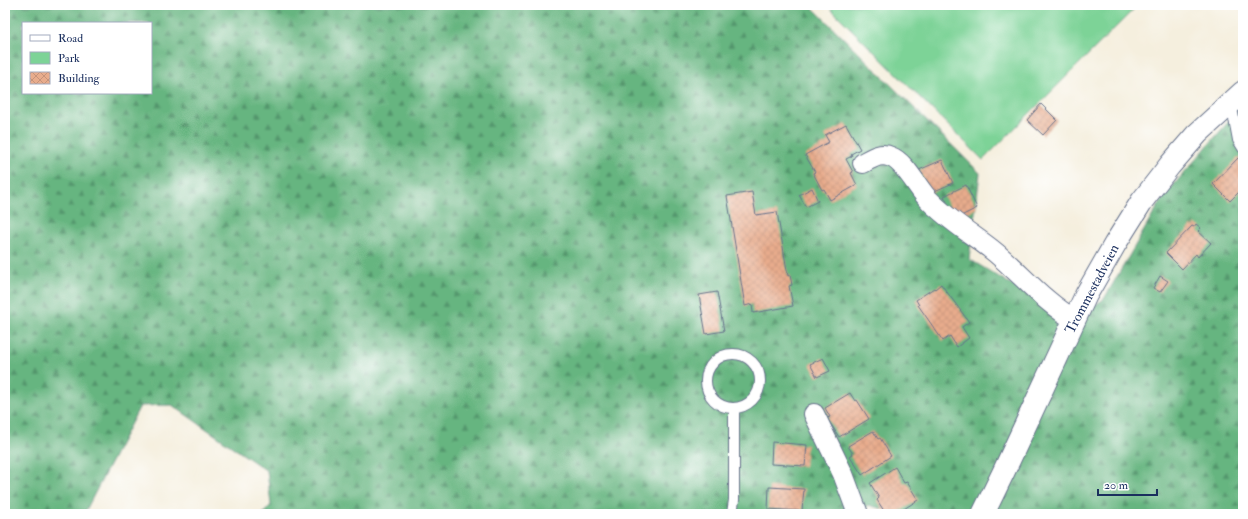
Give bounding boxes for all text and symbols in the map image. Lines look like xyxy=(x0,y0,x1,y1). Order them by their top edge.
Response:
legend xyxy=(22,22,152,94)
text: Road xyxy=(58,31,83,46)
text: Park xyxy=(58,51,80,66)
text: Building xyxy=(58,71,101,86)
street label: Trommestadveien xyxy=(1061,241,1123,337)
scale bar xyxy=(1098,471,1157,497)
text: 20 m xyxy=(1104,478,1129,493)

